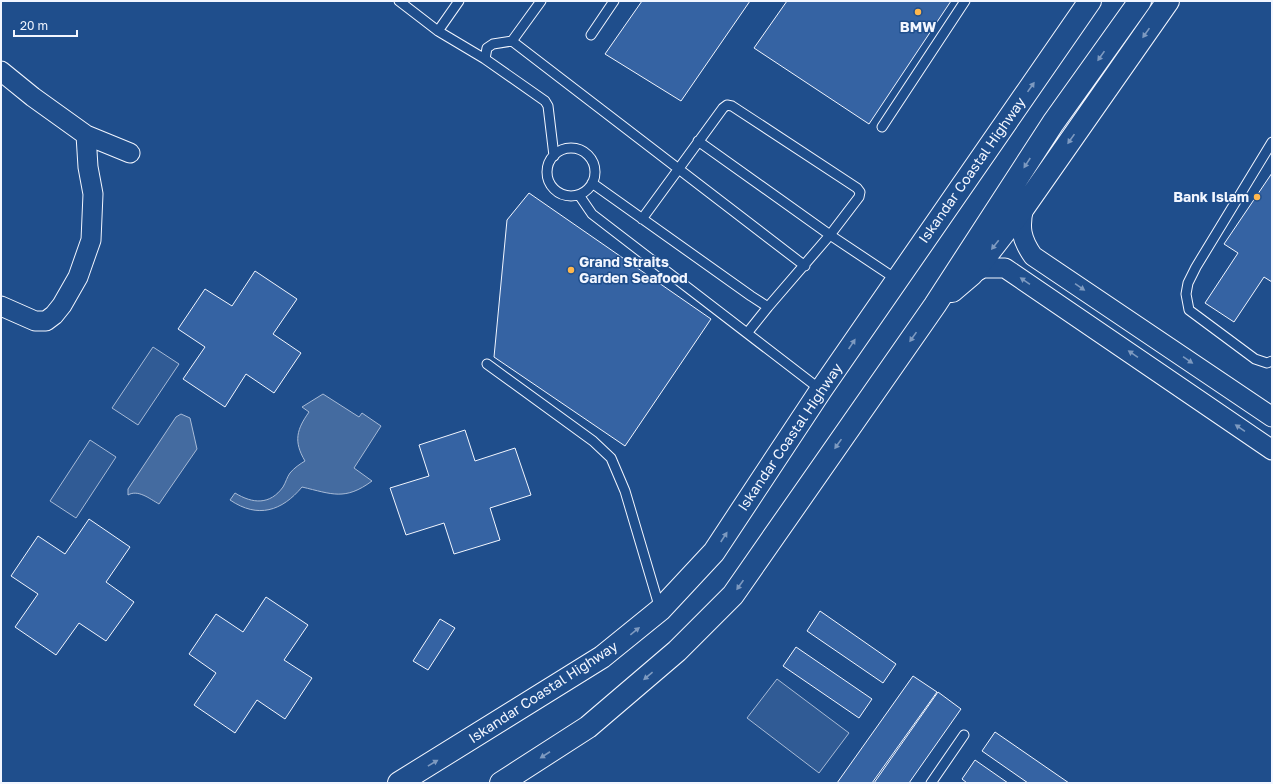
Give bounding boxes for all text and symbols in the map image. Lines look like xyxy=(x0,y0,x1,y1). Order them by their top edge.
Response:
marker: BMW xyxy=(913,7,923,17)
scale bar xyxy=(14,12,77,38)
text: 20 m xyxy=(20,18,48,33)
place label: BMW xyxy=(900,18,936,35)
one-way arrow xyxy=(1142,28,1150,38)
one-way arrow xyxy=(1097,50,1105,61)
one-way arrow xyxy=(1027,81,1035,92)
street label: Iskandar Coastal Highway xyxy=(915,93,1029,246)
one-way arrow xyxy=(1067,134,1075,145)
one-way arrow xyxy=(1023,157,1031,168)
place label: Bank Islam xyxy=(1173,188,1249,205)
marker: Bank Islam xyxy=(1252,192,1262,202)
one-way arrow xyxy=(991,239,999,250)
place label: Grand Straits Garden Seafood xyxy=(579,253,688,286)
marker: Grand Straits Garden Seafood xyxy=(566,265,576,275)
one-way arrow xyxy=(1020,277,1031,285)
one-way arrow xyxy=(1075,283,1085,291)
one-way arrow xyxy=(909,332,917,343)
one-way arrow xyxy=(848,339,856,349)
one-way arrow xyxy=(1127,350,1138,358)
one-way arrow xyxy=(1183,356,1193,364)
street label: Iskandar Coastal Highway xyxy=(734,360,845,514)
one-way arrow xyxy=(1235,424,1245,432)
one-way arrow xyxy=(834,438,842,449)
one-way arrow xyxy=(720,531,728,542)
one-way arrow xyxy=(736,579,744,590)
one-way arrow xyxy=(630,626,640,635)
street label: Iskandar Coastal Highway xyxy=(465,637,621,746)
one-way arrow xyxy=(642,671,653,680)
one-way arrow xyxy=(539,751,550,758)
one-way arrow xyxy=(427,759,439,766)

